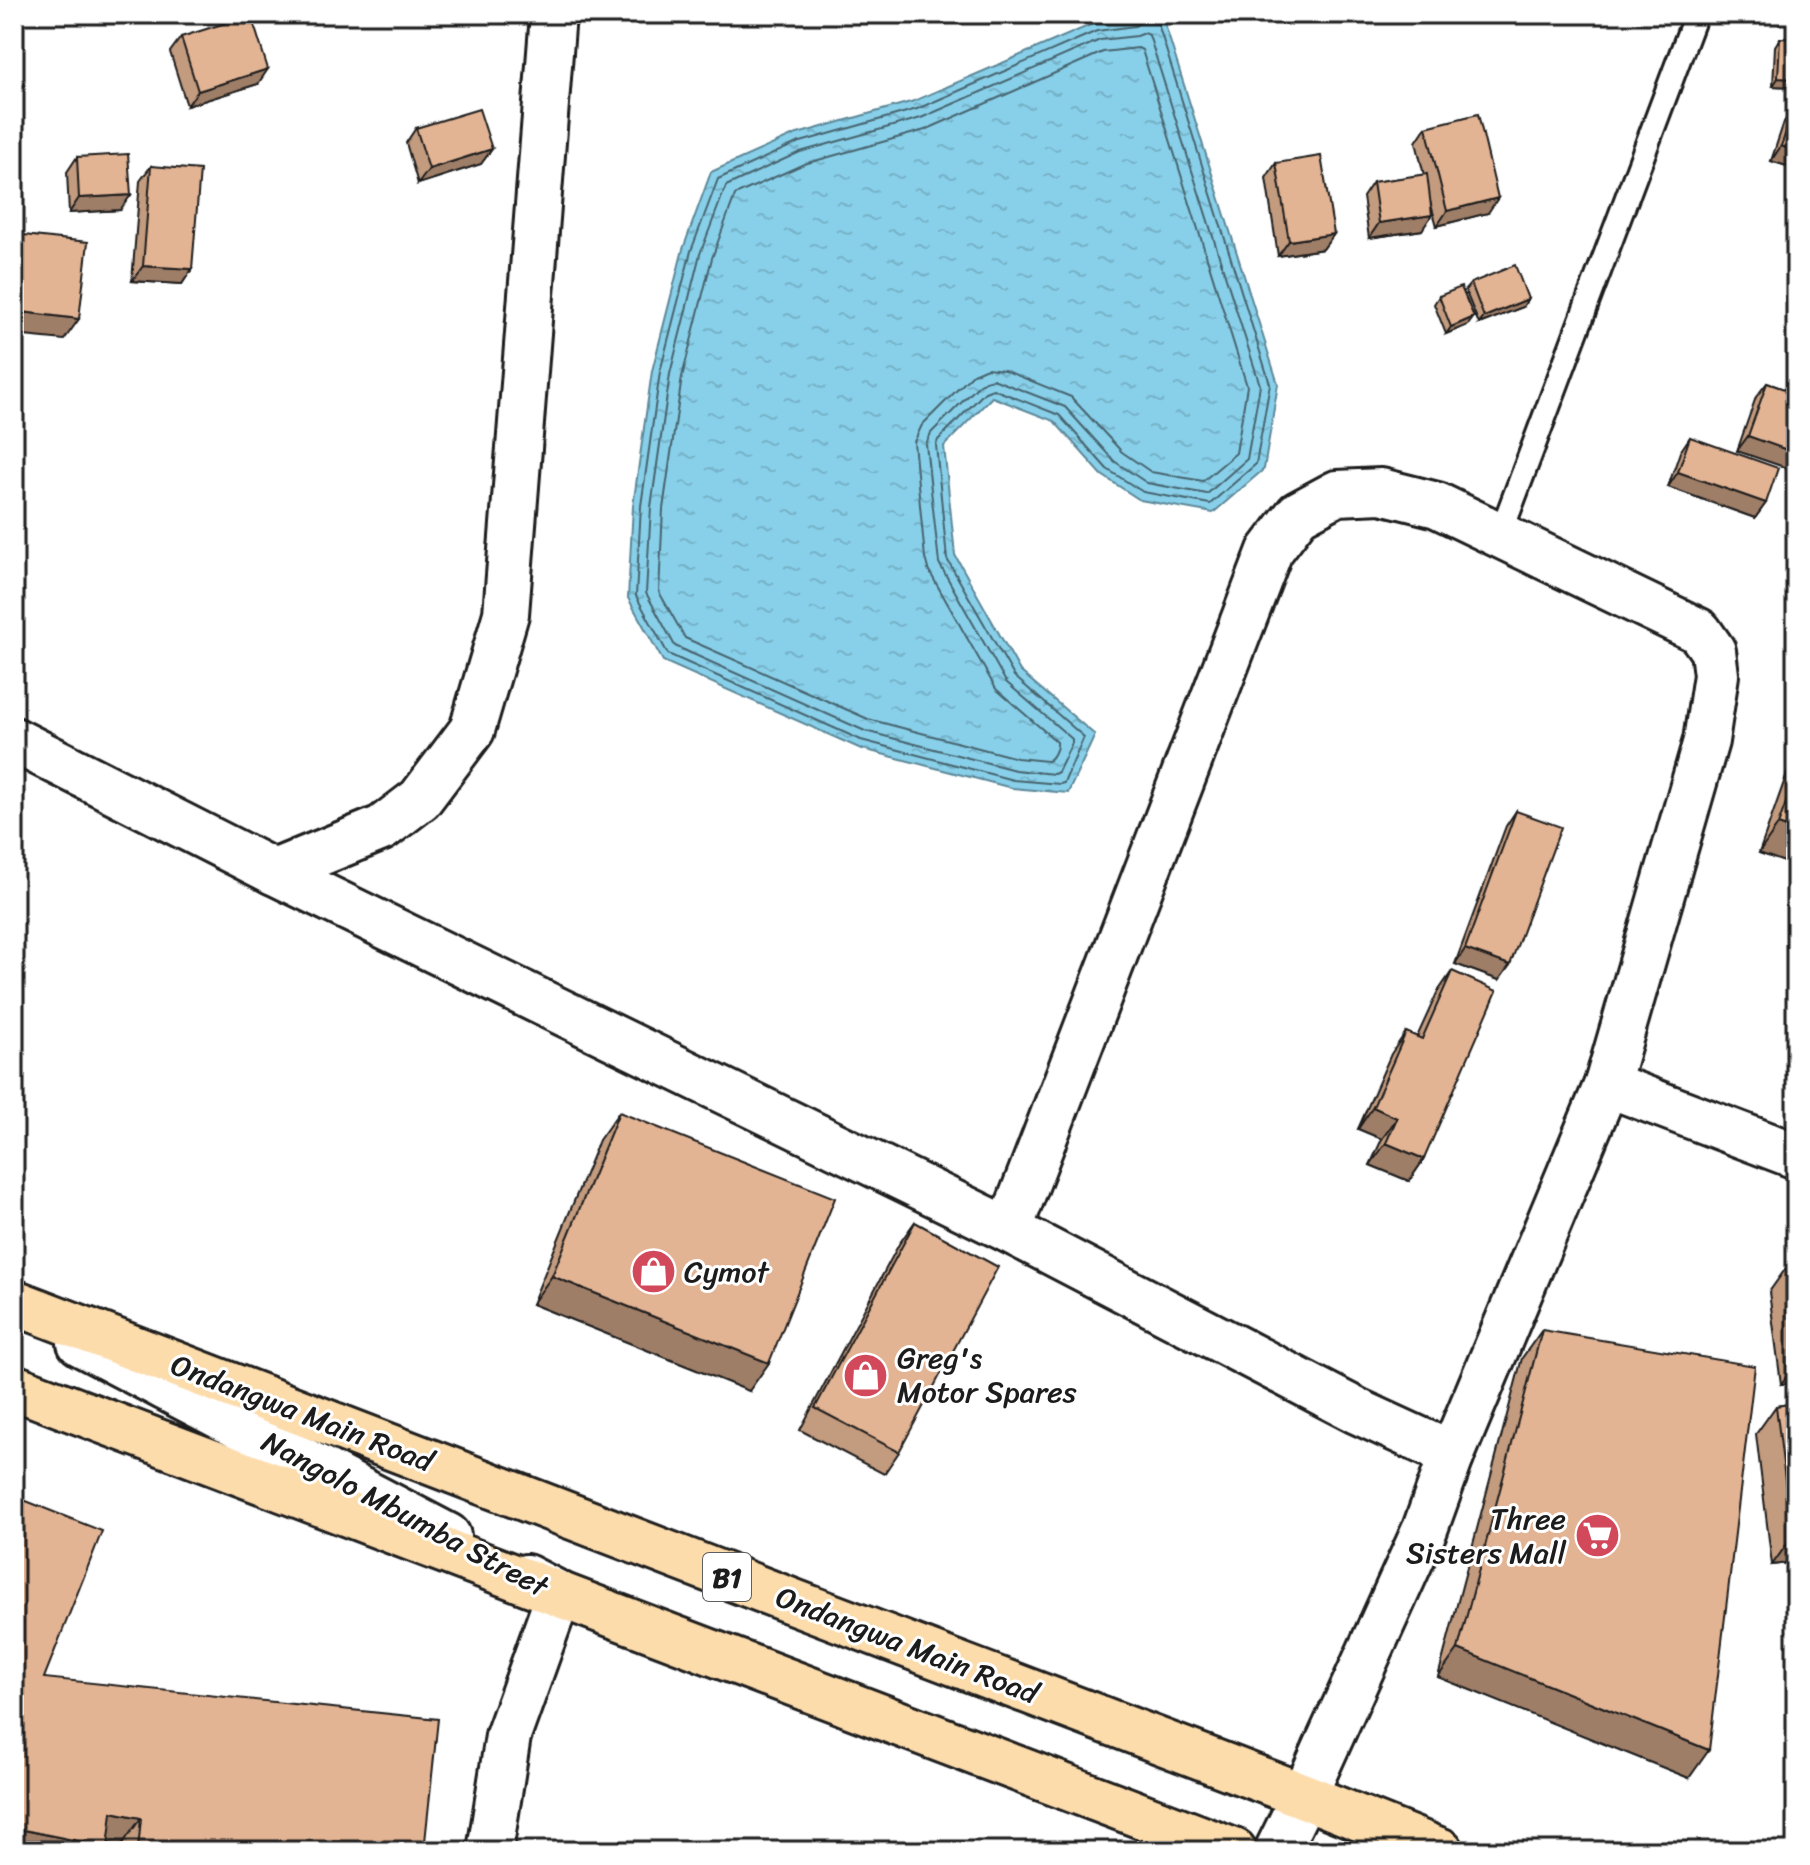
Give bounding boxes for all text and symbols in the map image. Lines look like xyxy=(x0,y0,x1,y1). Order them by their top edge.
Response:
place label: Cymot xyxy=(684,1245,771,1299)
shop icon: Cymot xyxy=(629,1248,677,1296)
place label: Greg's Motor Spares xyxy=(897,1331,1077,1419)
street label: Ondangwa Main Road xyxy=(163,1338,443,1489)
shop icon: Greg's Motor Spares xyxy=(842,1351,890,1399)
street label: Nangolo Mbumba Street xyxy=(252,1415,560,1614)
place label: Three Sisters Mall xyxy=(1406,1492,1566,1580)
supermarket icon: Three Sisters Mall xyxy=(1573,1512,1621,1560)
road number: B1 xyxy=(703,1553,751,1601)
street label: Ondangwa Main Road xyxy=(768,1570,1048,1721)

